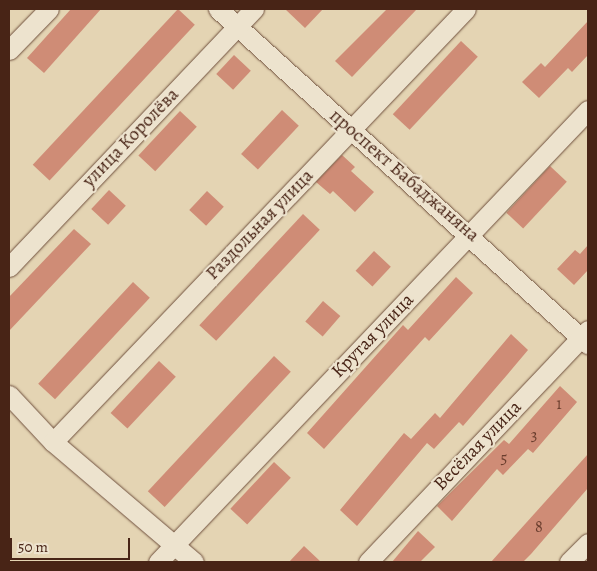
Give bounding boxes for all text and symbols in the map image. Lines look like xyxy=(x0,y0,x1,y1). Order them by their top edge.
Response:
street label: улица Королёва xyxy=(78,84,184,192)
street label: проспект Бабаджаняна xyxy=(324,105,484,247)
street label: Раздольная улица xyxy=(201,165,319,285)
street label: Крутая улица xyxy=(327,289,419,383)
house number: 1 xyxy=(556,394,562,414)
street label: Весёлая улица xyxy=(429,396,527,496)
house number: 3 xyxy=(531,425,537,445)
house number: 5 xyxy=(501,448,507,468)
house number: 8 xyxy=(535,517,543,537)
scale bar xyxy=(12,528,132,560)
text: 50 m xyxy=(18,537,48,557)

